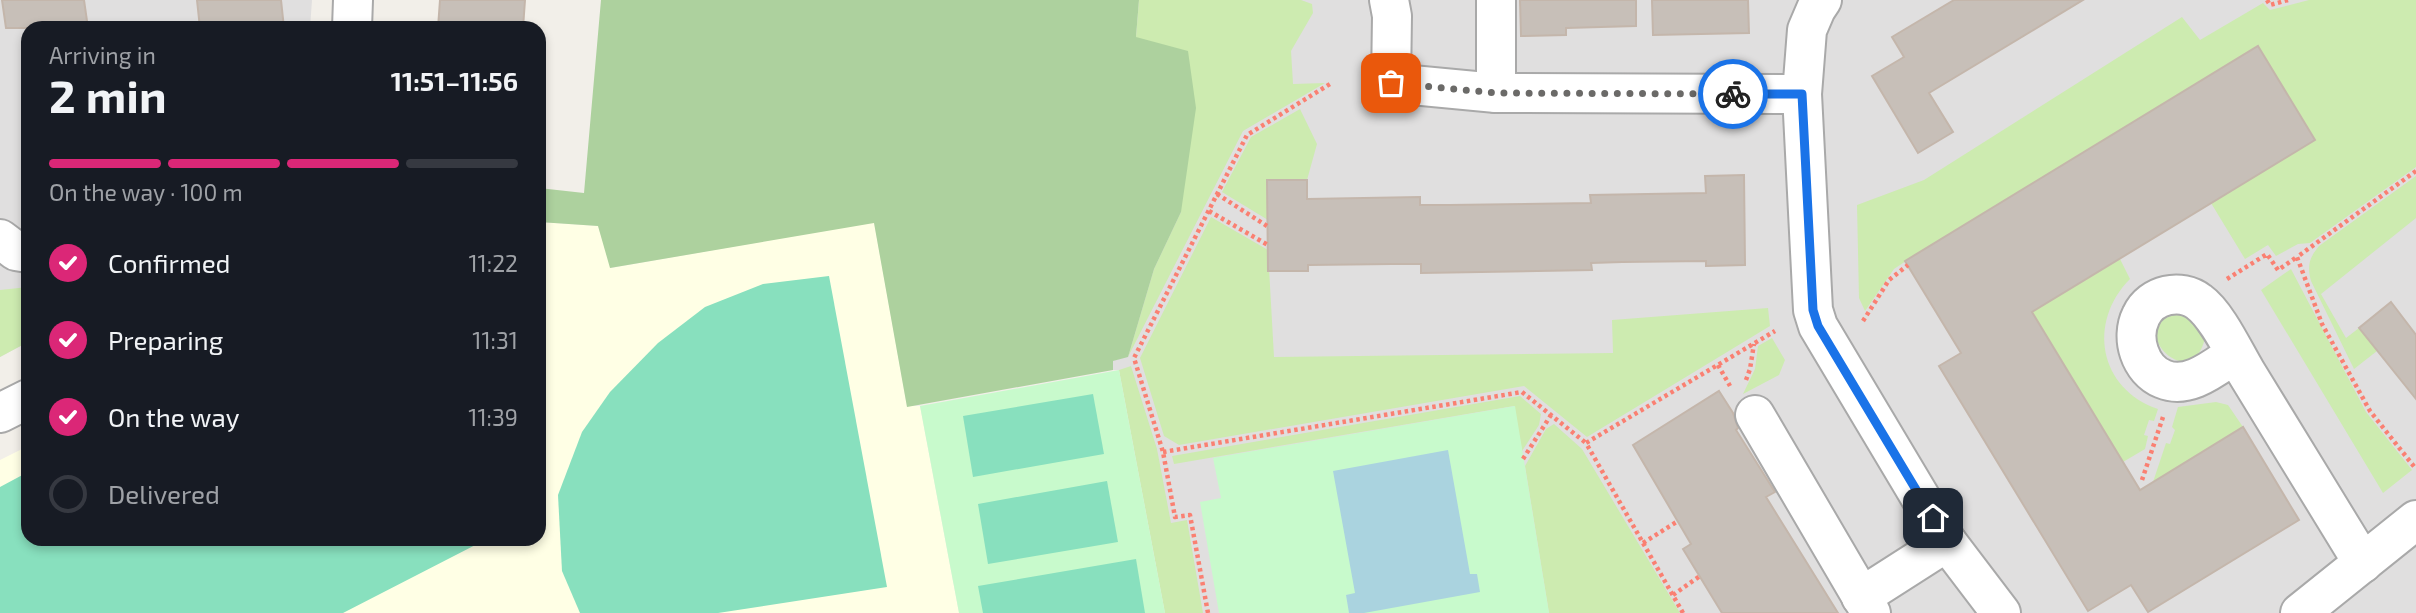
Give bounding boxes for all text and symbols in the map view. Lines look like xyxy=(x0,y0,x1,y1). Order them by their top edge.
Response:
text: Arriving in xyxy=(49,41,156,69)
pin xyxy=(1361,53,1421,113)
courier xyxy=(1698,59,1768,129)
icon: bag xyxy=(1372,64,1410,102)
text: 11:51–11:56 xyxy=(391,65,518,96)
text: 2 min xyxy=(49,67,167,122)
icon: bike xyxy=(1714,75,1752,113)
text: On the way · 100 m xyxy=(49,178,243,206)
icon: check xyxy=(49,244,87,282)
text: Confirmed xyxy=(108,247,231,278)
text: 11:22 xyxy=(468,249,518,277)
icon: check xyxy=(49,321,87,359)
text: Preparing xyxy=(108,324,223,355)
text: 11:31 xyxy=(472,326,518,354)
icon: check xyxy=(49,398,87,436)
text: On the way xyxy=(108,401,239,432)
text: 11:39 xyxy=(468,403,518,431)
text: Delivered xyxy=(108,478,220,509)
pin xyxy=(1903,488,1963,548)
icon: home xyxy=(1914,499,1952,537)

